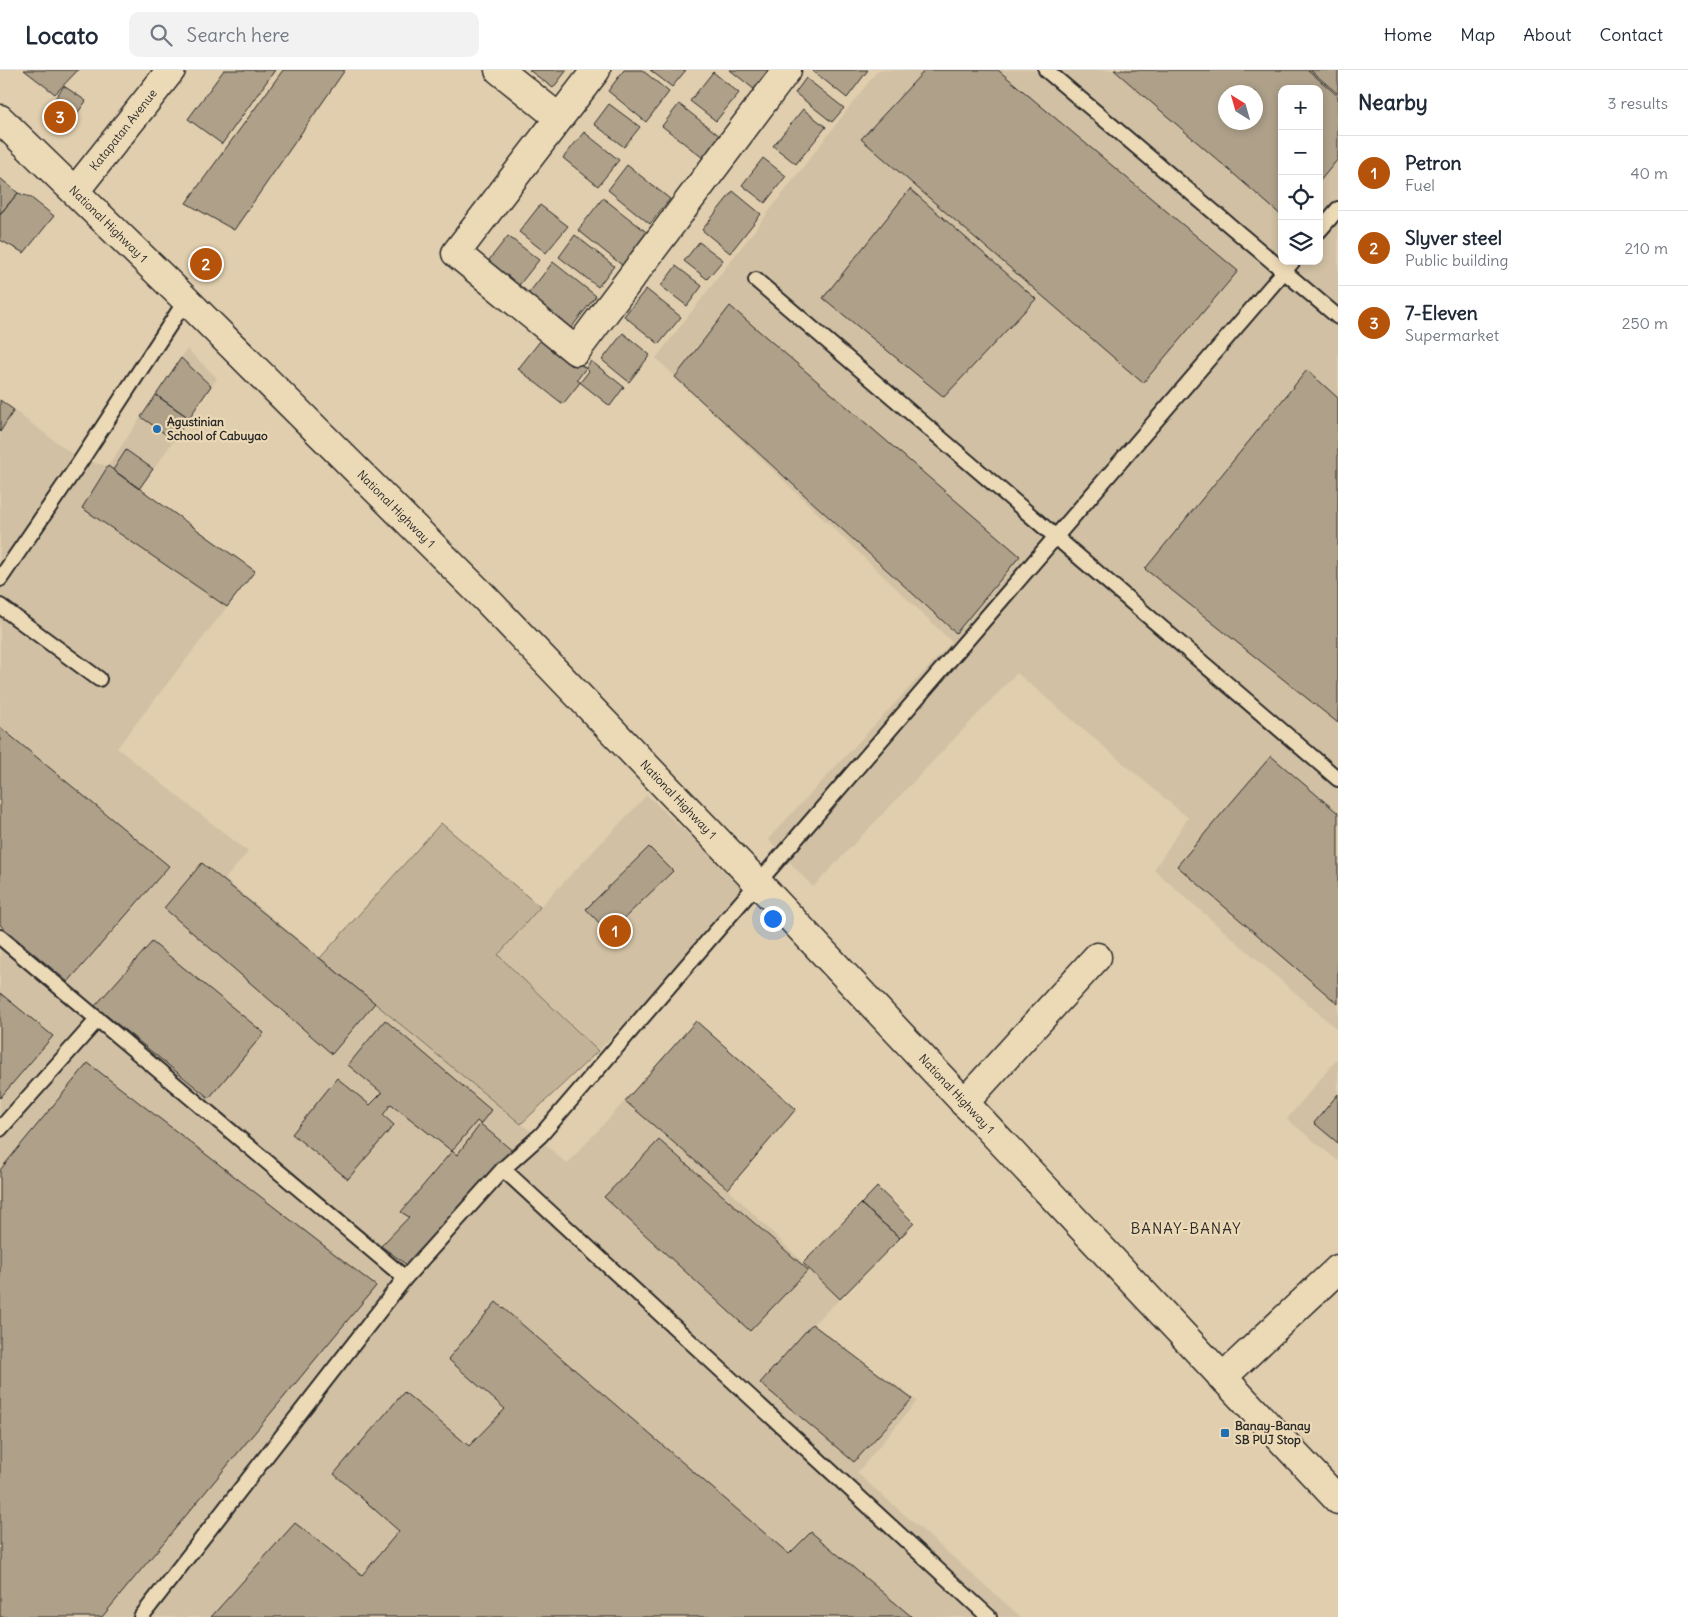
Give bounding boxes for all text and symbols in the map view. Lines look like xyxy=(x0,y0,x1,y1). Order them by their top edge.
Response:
search box xyxy=(129,12,479,57)
text: Locato xyxy=(25,20,99,50)
icon: search xyxy=(147,21,175,49)
text: Search here xyxy=(187,23,290,47)
text: Home xyxy=(1384,23,1432,46)
text: Map xyxy=(1460,23,1495,46)
text: About xyxy=(1523,23,1571,46)
text: Contact xyxy=(1599,23,1663,46)
north arrow xyxy=(1218,85,1263,130)
map controls xyxy=(1278,85,1323,265)
button: + xyxy=(1278,85,1323,130)
street label: Katapatan Avenue xyxy=(86,86,160,173)
text: Nearby xyxy=(1358,89,1428,116)
text: 3 results xyxy=(1608,93,1668,113)
pin: 3 xyxy=(44,98,76,136)
button: − xyxy=(1278,130,1323,175)
text: Petron xyxy=(1405,151,1462,175)
text: 1 xyxy=(1371,163,1377,183)
text: 40 m xyxy=(1630,163,1668,183)
button: locate xyxy=(1278,175,1323,220)
text: Fuel xyxy=(1405,175,1435,195)
street label: National Highway 1 xyxy=(66,182,151,265)
button: layers xyxy=(1278,220,1323,265)
text: Slyver steel xyxy=(1405,226,1502,250)
text: 2 xyxy=(1370,238,1378,258)
text: 210 m xyxy=(1625,238,1668,258)
pin: 2 xyxy=(190,245,222,283)
text: Public building xyxy=(1405,250,1508,270)
text: 7-Eleven xyxy=(1405,301,1478,325)
text: 3 xyxy=(1369,313,1379,333)
text: 250 m xyxy=(1622,313,1668,333)
text: Supermarket xyxy=(1405,325,1499,345)
place label: Agustinian School of Cabuyao xyxy=(167,414,268,444)
marker: Agustinian School of Cabuyao xyxy=(151,423,163,435)
street label: National Highway 1 xyxy=(354,467,438,551)
street label: National Highway 1 xyxy=(637,757,720,842)
your location xyxy=(760,906,786,932)
pin: 1 xyxy=(599,912,631,950)
street label: National Highway 1 xyxy=(916,1051,998,1137)
district label: BANAY-BANAY xyxy=(1131,1219,1241,1238)
place label: Banay-Banay SB PUJ Stop xyxy=(1235,1418,1311,1448)
marker: Banay-Banay SB PUJ Stop xyxy=(1219,1427,1231,1439)

